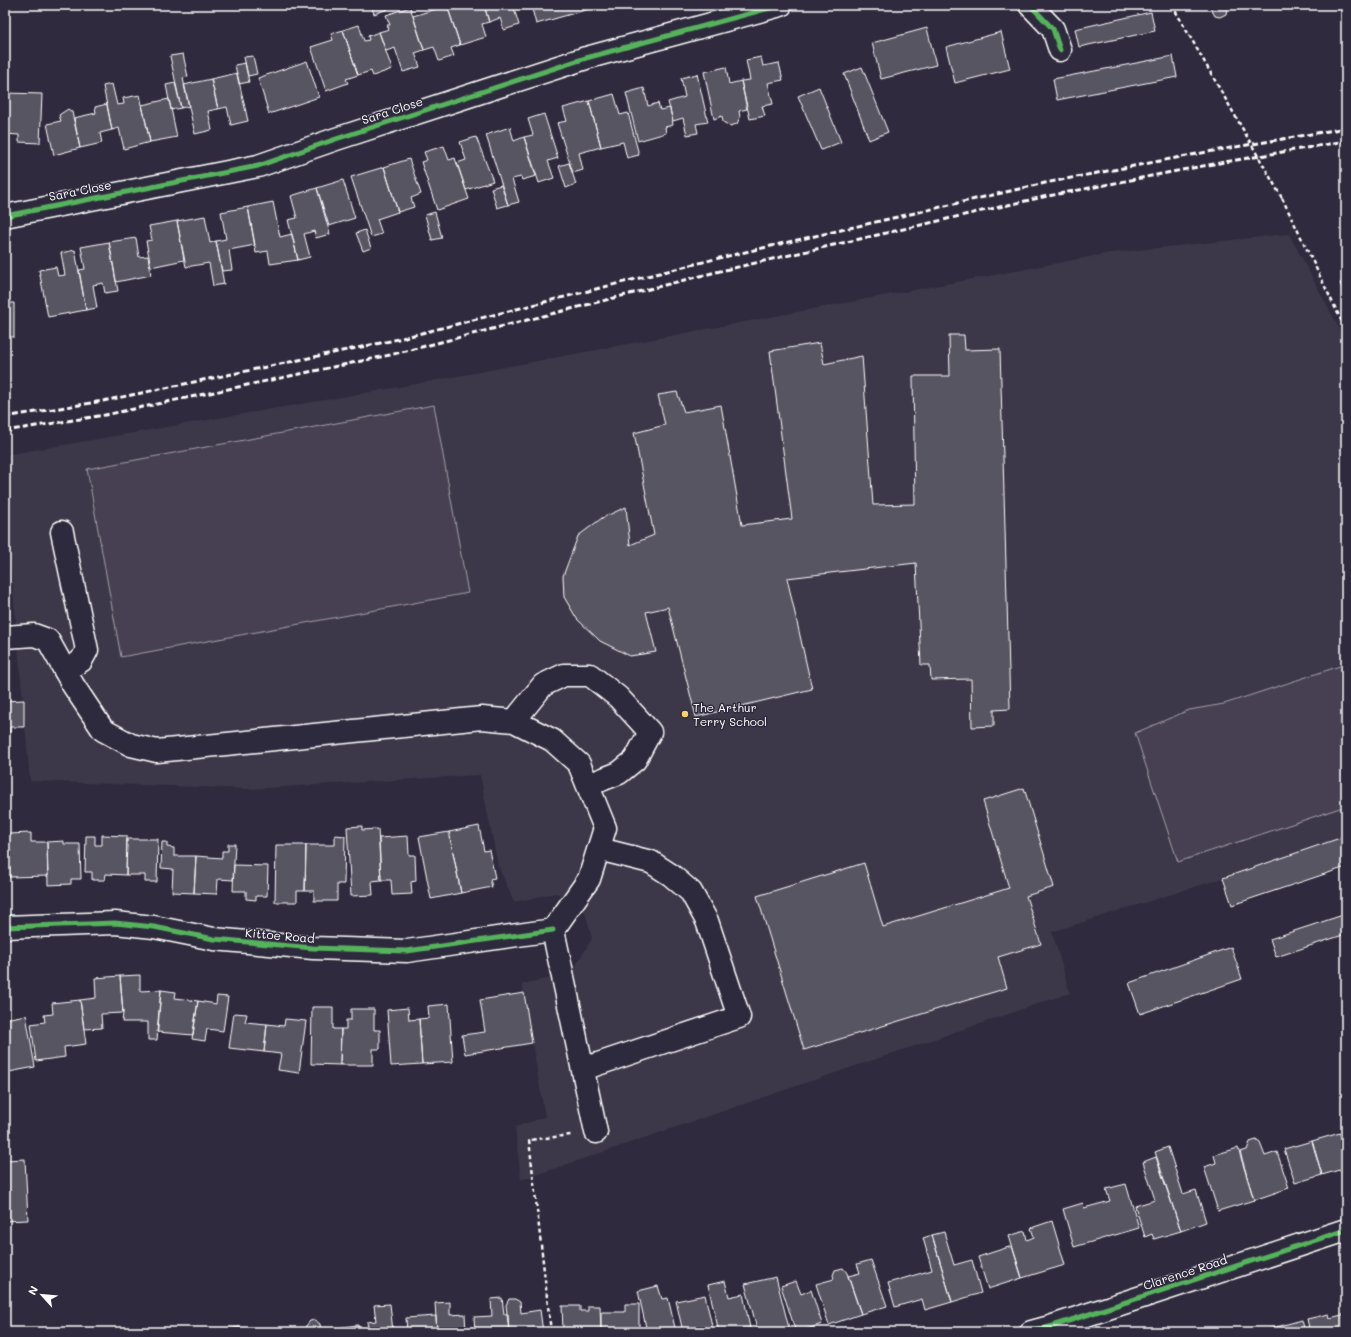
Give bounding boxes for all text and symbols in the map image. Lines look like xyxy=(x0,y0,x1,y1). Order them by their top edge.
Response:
street label: Sara Close xyxy=(359,93,425,127)
street label: Sara Close xyxy=(47,176,113,204)
place label: The Arthur Terry School xyxy=(693,699,767,729)
marker: The Arthur Terry School xyxy=(680,709,690,719)
street label: Kittoe Road xyxy=(245,924,316,946)
street label: Clarence Road xyxy=(1141,1251,1229,1293)
north arrow xyxy=(22,1275,62,1315)
text: N xyxy=(24,1283,41,1297)

